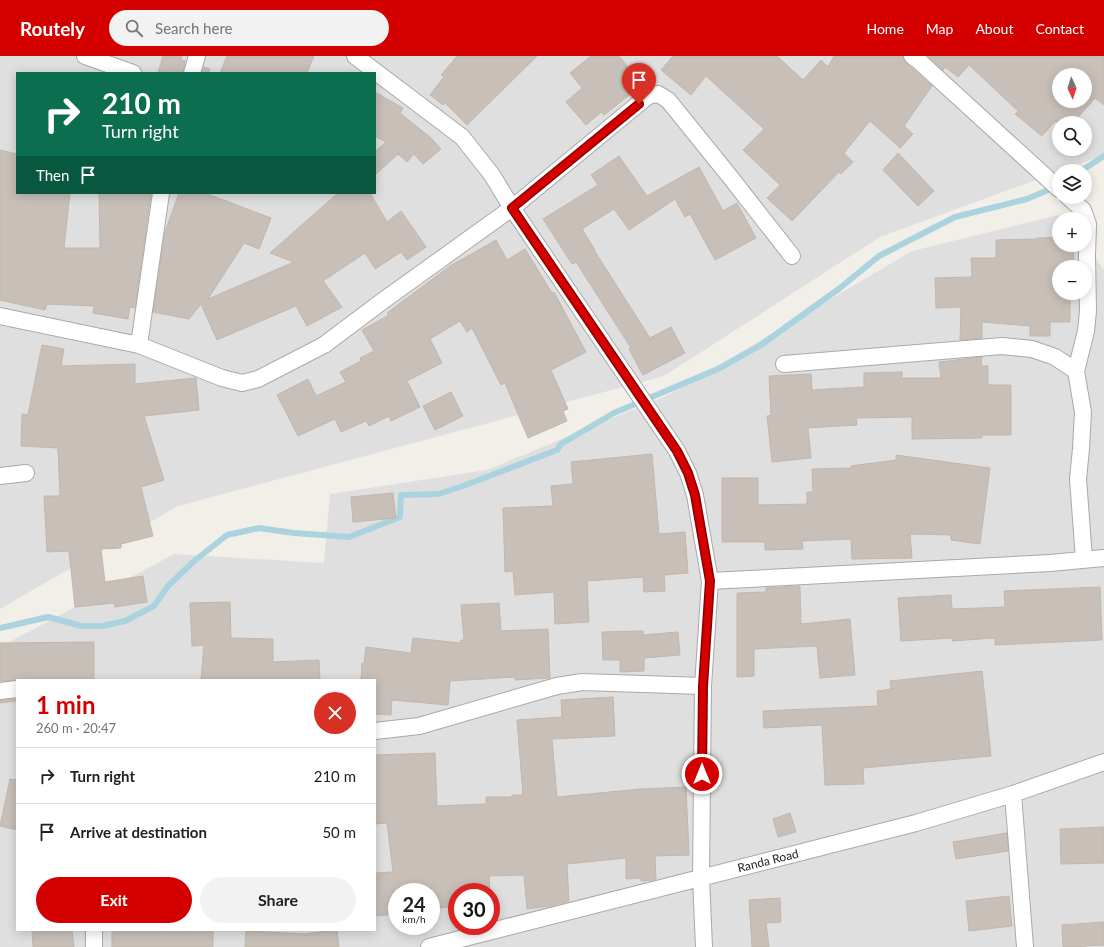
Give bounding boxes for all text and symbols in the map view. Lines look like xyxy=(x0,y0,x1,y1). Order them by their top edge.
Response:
search box xyxy=(109,10,389,46)
text: Routely xyxy=(20,17,85,40)
icon: search xyxy=(123,17,145,39)
text: Search here xyxy=(155,19,232,37)
text: Home xyxy=(866,20,904,37)
text: Map xyxy=(926,20,953,37)
text: About xyxy=(975,20,1013,37)
text: Contact xyxy=(1035,20,1084,37)
pin xyxy=(622,63,656,104)
north arrow xyxy=(1052,68,1092,108)
map controls xyxy=(1052,68,1092,300)
icon: arrive xyxy=(628,69,650,91)
text: 210 m xyxy=(102,86,181,120)
icon: right xyxy=(36,88,88,140)
button: search xyxy=(1052,116,1092,156)
text: Turn right xyxy=(102,120,179,142)
icon: arrive xyxy=(77,164,99,186)
button: layers xyxy=(1052,164,1092,204)
text: Then xyxy=(36,166,69,184)
button: + xyxy=(1052,212,1092,252)
button: − xyxy=(1052,260,1092,300)
text: 1 min xyxy=(36,690,96,719)
button: close xyxy=(314,692,356,734)
text: 260 m · 20:47 xyxy=(36,720,116,736)
position arrow xyxy=(681,753,723,795)
icon: right xyxy=(36,765,58,787)
text: Turn right xyxy=(70,767,135,785)
text: 210 m xyxy=(314,767,356,785)
icon: arrive xyxy=(36,821,58,843)
text: Arrive at destination xyxy=(70,823,207,841)
text: 50 m xyxy=(322,823,356,841)
street label: Randa Road xyxy=(736,846,800,875)
button: Exit xyxy=(36,877,192,923)
button: Share xyxy=(200,877,356,923)
speed limit sign: 30 xyxy=(448,883,500,935)
text: 24 xyxy=(402,892,426,916)
text: km/h xyxy=(402,913,426,925)

